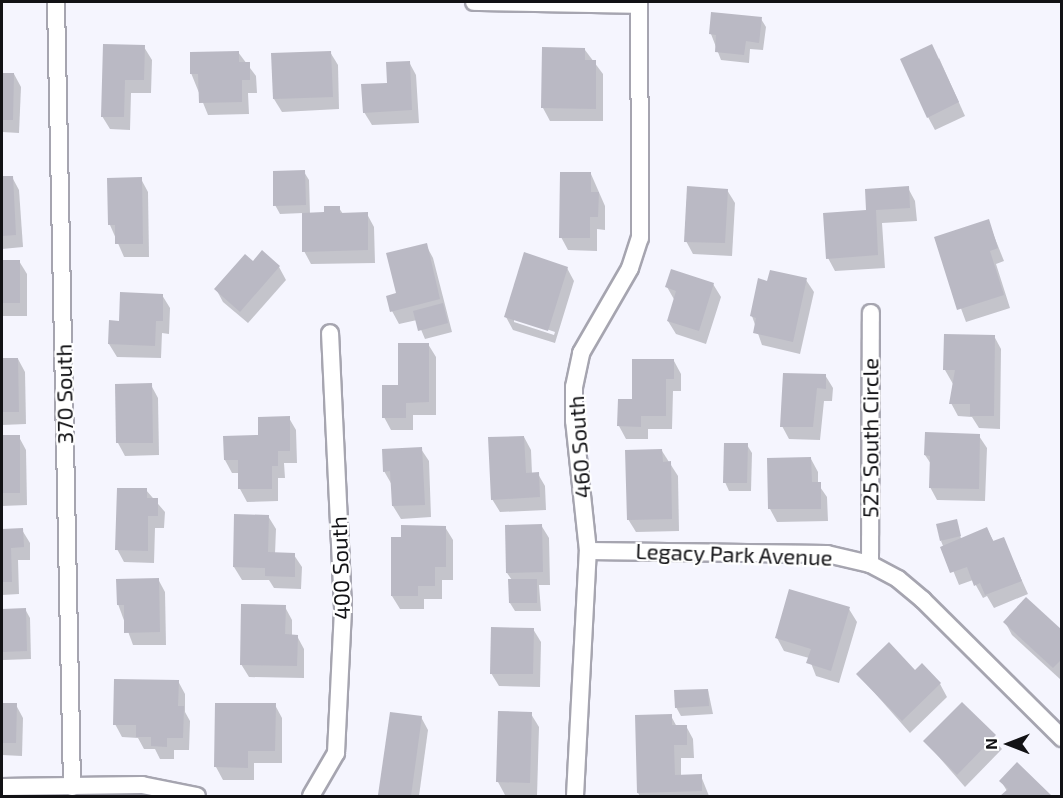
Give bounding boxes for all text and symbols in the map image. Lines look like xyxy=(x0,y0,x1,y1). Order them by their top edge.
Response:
street label: 370 South xyxy=(50,344,78,444)
street label: 525 South Circle xyxy=(857,358,883,518)
street label: 460 South xyxy=(562,395,596,499)
street label: 400 South xyxy=(325,516,355,620)
street label: Legacy Park Avenue xyxy=(634,537,834,571)
north arrow xyxy=(979,714,1039,774)
text: N xyxy=(981,738,1000,750)

